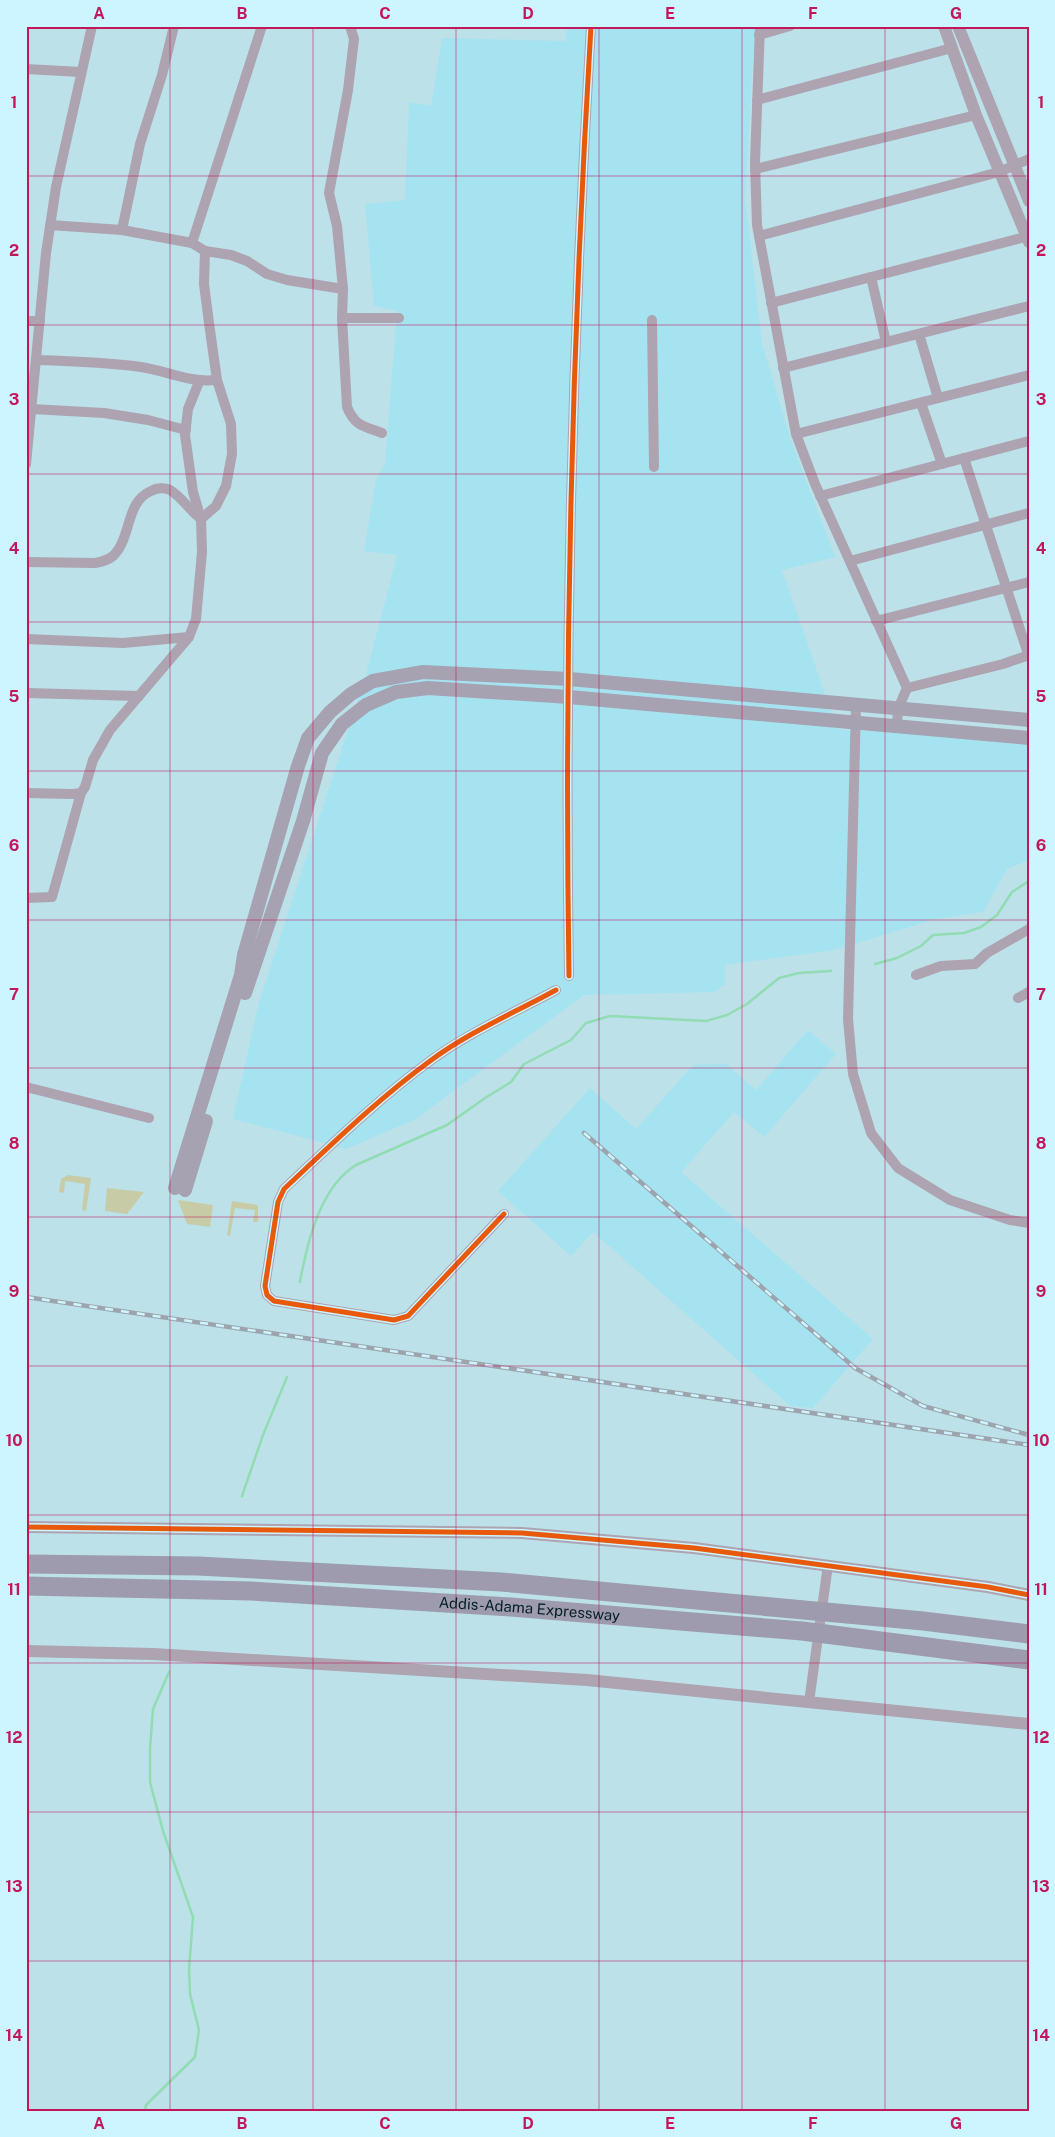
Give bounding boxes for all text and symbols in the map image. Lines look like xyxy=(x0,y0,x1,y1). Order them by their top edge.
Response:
text: A xyxy=(93,4,105,23)
text: B xyxy=(237,4,248,23)
text: C xyxy=(379,4,391,23)
text: D xyxy=(522,4,534,23)
text: E xyxy=(665,4,675,23)
text: F xyxy=(808,4,818,23)
text: G xyxy=(950,4,962,23)
text: 1 xyxy=(11,93,17,112)
text: 1 xyxy=(1038,93,1044,112)
text: 2 xyxy=(9,241,19,260)
text: 2 xyxy=(1036,241,1046,260)
text: 3 xyxy=(9,390,19,409)
text: 3 xyxy=(1036,390,1046,409)
text: 4 xyxy=(9,539,20,558)
text: 4 xyxy=(1036,539,1047,558)
text: 5 xyxy=(9,687,20,706)
text: 5 xyxy=(1036,687,1047,706)
text: 6 xyxy=(9,836,19,855)
text: 6 xyxy=(1036,836,1046,855)
text: 7 xyxy=(9,985,19,1004)
text: 7 xyxy=(1036,985,1046,1004)
text: 8 xyxy=(9,1134,20,1153)
text: 8 xyxy=(1036,1134,1047,1153)
text: 9 xyxy=(9,1282,19,1301)
text: 9 xyxy=(1036,1282,1046,1301)
text: 10 xyxy=(5,1431,23,1450)
text: 10 xyxy=(1032,1431,1050,1450)
text: 11 xyxy=(7,1580,21,1599)
text: 11 xyxy=(1034,1580,1048,1599)
street label: Addis-Adama Expressway xyxy=(438,1594,621,1624)
text: 12 xyxy=(5,1728,23,1747)
text: 12 xyxy=(1032,1728,1050,1747)
text: 13 xyxy=(5,1877,23,1896)
text: 13 xyxy=(1032,1877,1050,1896)
text: 14 xyxy=(5,2026,23,2045)
text: 14 xyxy=(1032,2026,1050,2045)
text: A xyxy=(93,2114,105,2133)
text: B xyxy=(237,2114,248,2133)
text: C xyxy=(379,2114,391,2133)
text: D xyxy=(522,2114,534,2133)
text: E xyxy=(665,2114,675,2133)
text: F xyxy=(808,2114,818,2133)
text: G xyxy=(950,2114,962,2133)

